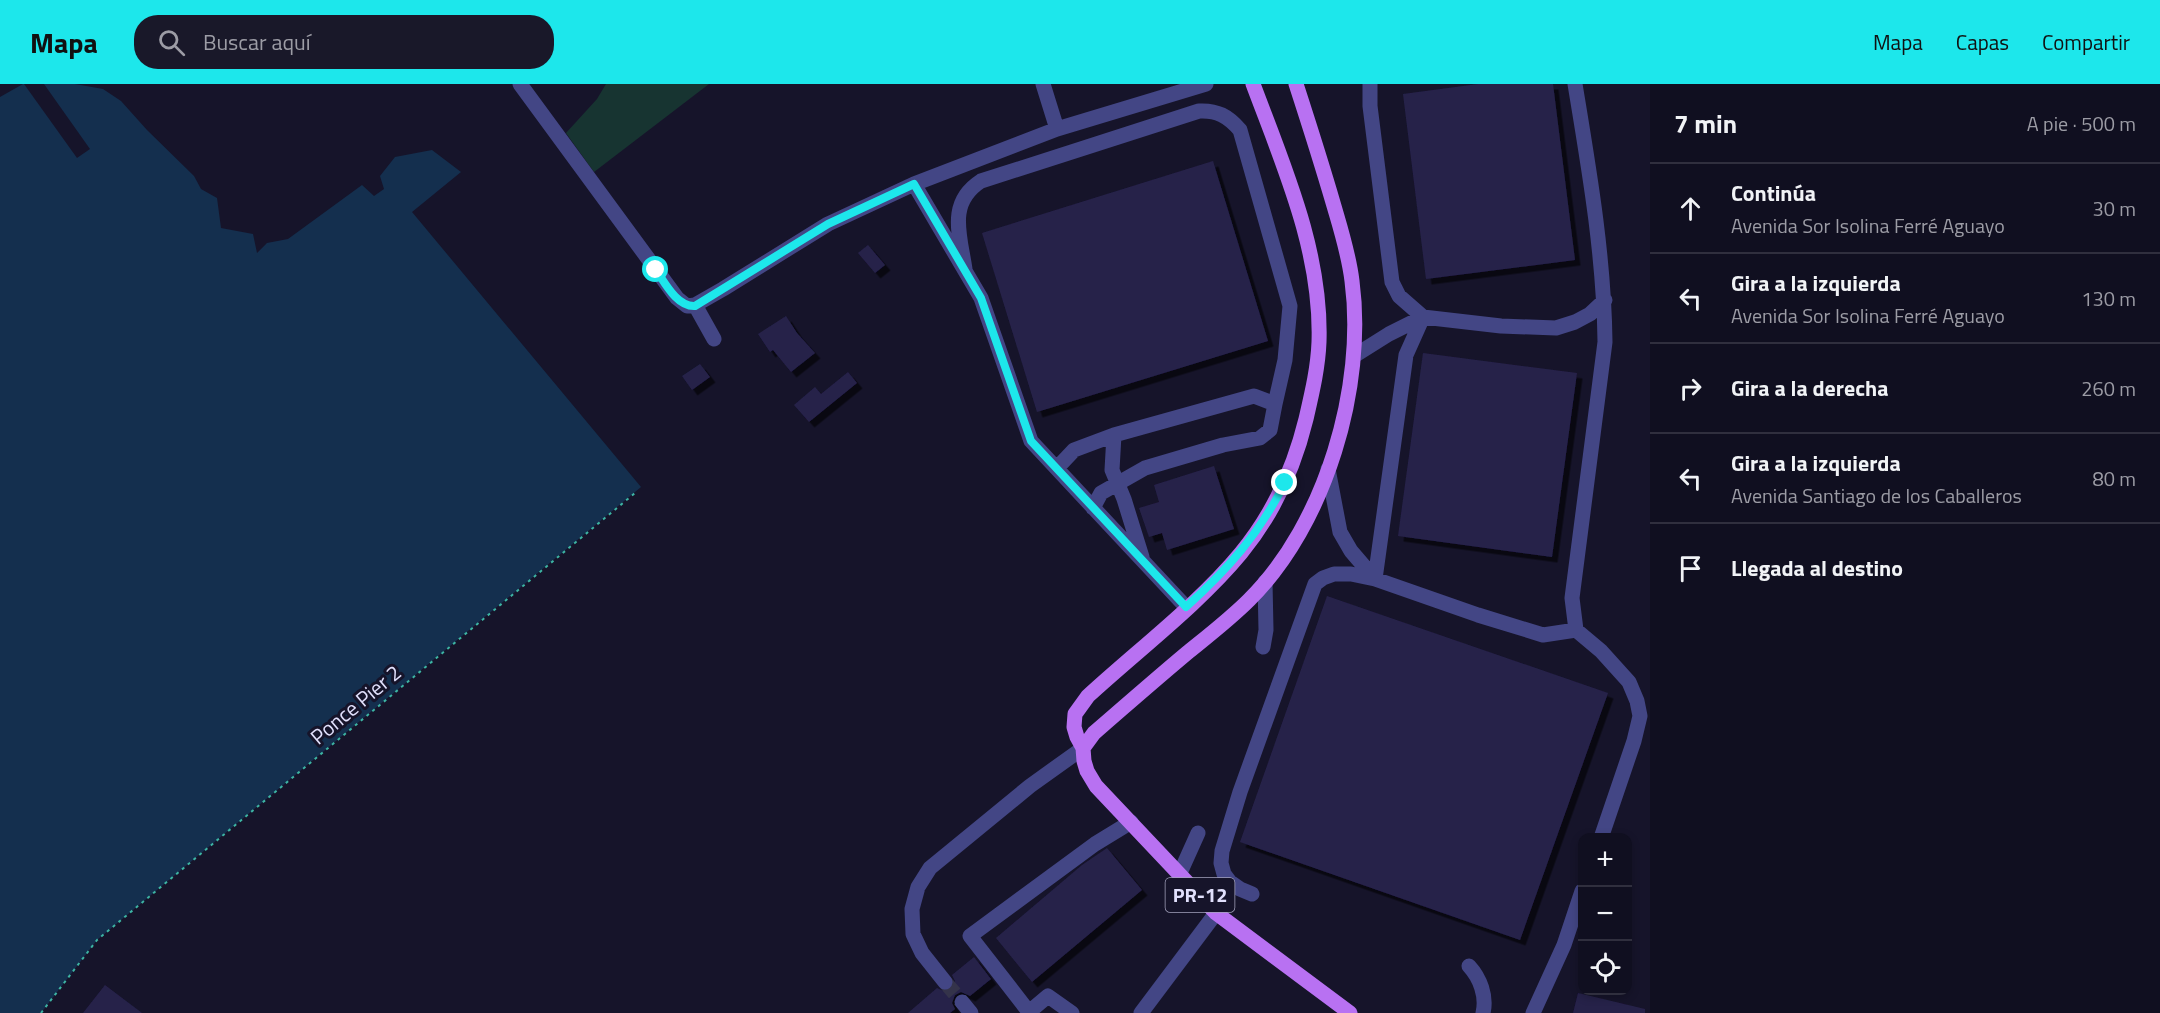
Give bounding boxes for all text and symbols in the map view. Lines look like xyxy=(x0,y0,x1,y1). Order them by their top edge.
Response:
search box xyxy=(134,15,554,69)
text: Mapa xyxy=(30,21,98,64)
text: Buscar aquí xyxy=(203,25,311,59)
icon: search xyxy=(155,26,188,59)
text: Mapa xyxy=(1873,26,1923,58)
text: Capas xyxy=(1956,26,2009,58)
text: Compartir xyxy=(2042,26,2130,58)
text: 7 min xyxy=(1674,104,1737,143)
text: A pie · 500 m xyxy=(2027,108,2136,139)
text: Continúa xyxy=(1731,176,1816,210)
icon: ahead xyxy=(1674,192,1707,225)
text: 30 m xyxy=(2092,193,2136,224)
text: Avenida Sor Isolina Ferré Aguayo xyxy=(1731,210,2005,241)
route start xyxy=(642,256,668,282)
text: Gira a la izquierda xyxy=(1731,266,1901,300)
icon: left xyxy=(1674,282,1707,315)
text: 130 m xyxy=(2081,283,2136,314)
text: Avenida Sor Isolina Ferré Aguayo xyxy=(1731,300,2005,331)
text: Gira a la derecha xyxy=(1731,371,1888,405)
icon: right xyxy=(1674,372,1707,405)
text: 260 m xyxy=(2081,373,2136,404)
text: Gira a la izquierda xyxy=(1731,446,1901,480)
icon: left xyxy=(1674,462,1707,495)
text: 80 m xyxy=(2092,463,2136,494)
route end xyxy=(1271,469,1297,495)
text: Avenida Santiago de los Caballeros xyxy=(1731,480,2022,511)
text: Llegada al destino xyxy=(1731,551,1903,585)
icon: arrive xyxy=(1674,552,1707,585)
street label: Ponce Pier 2 xyxy=(303,657,408,752)
map controls xyxy=(1578,833,1632,995)
button: + xyxy=(1578,833,1632,887)
road number: PR-12 xyxy=(1166,878,1234,912)
button: − xyxy=(1578,887,1632,941)
button: locate xyxy=(1578,941,1632,995)

